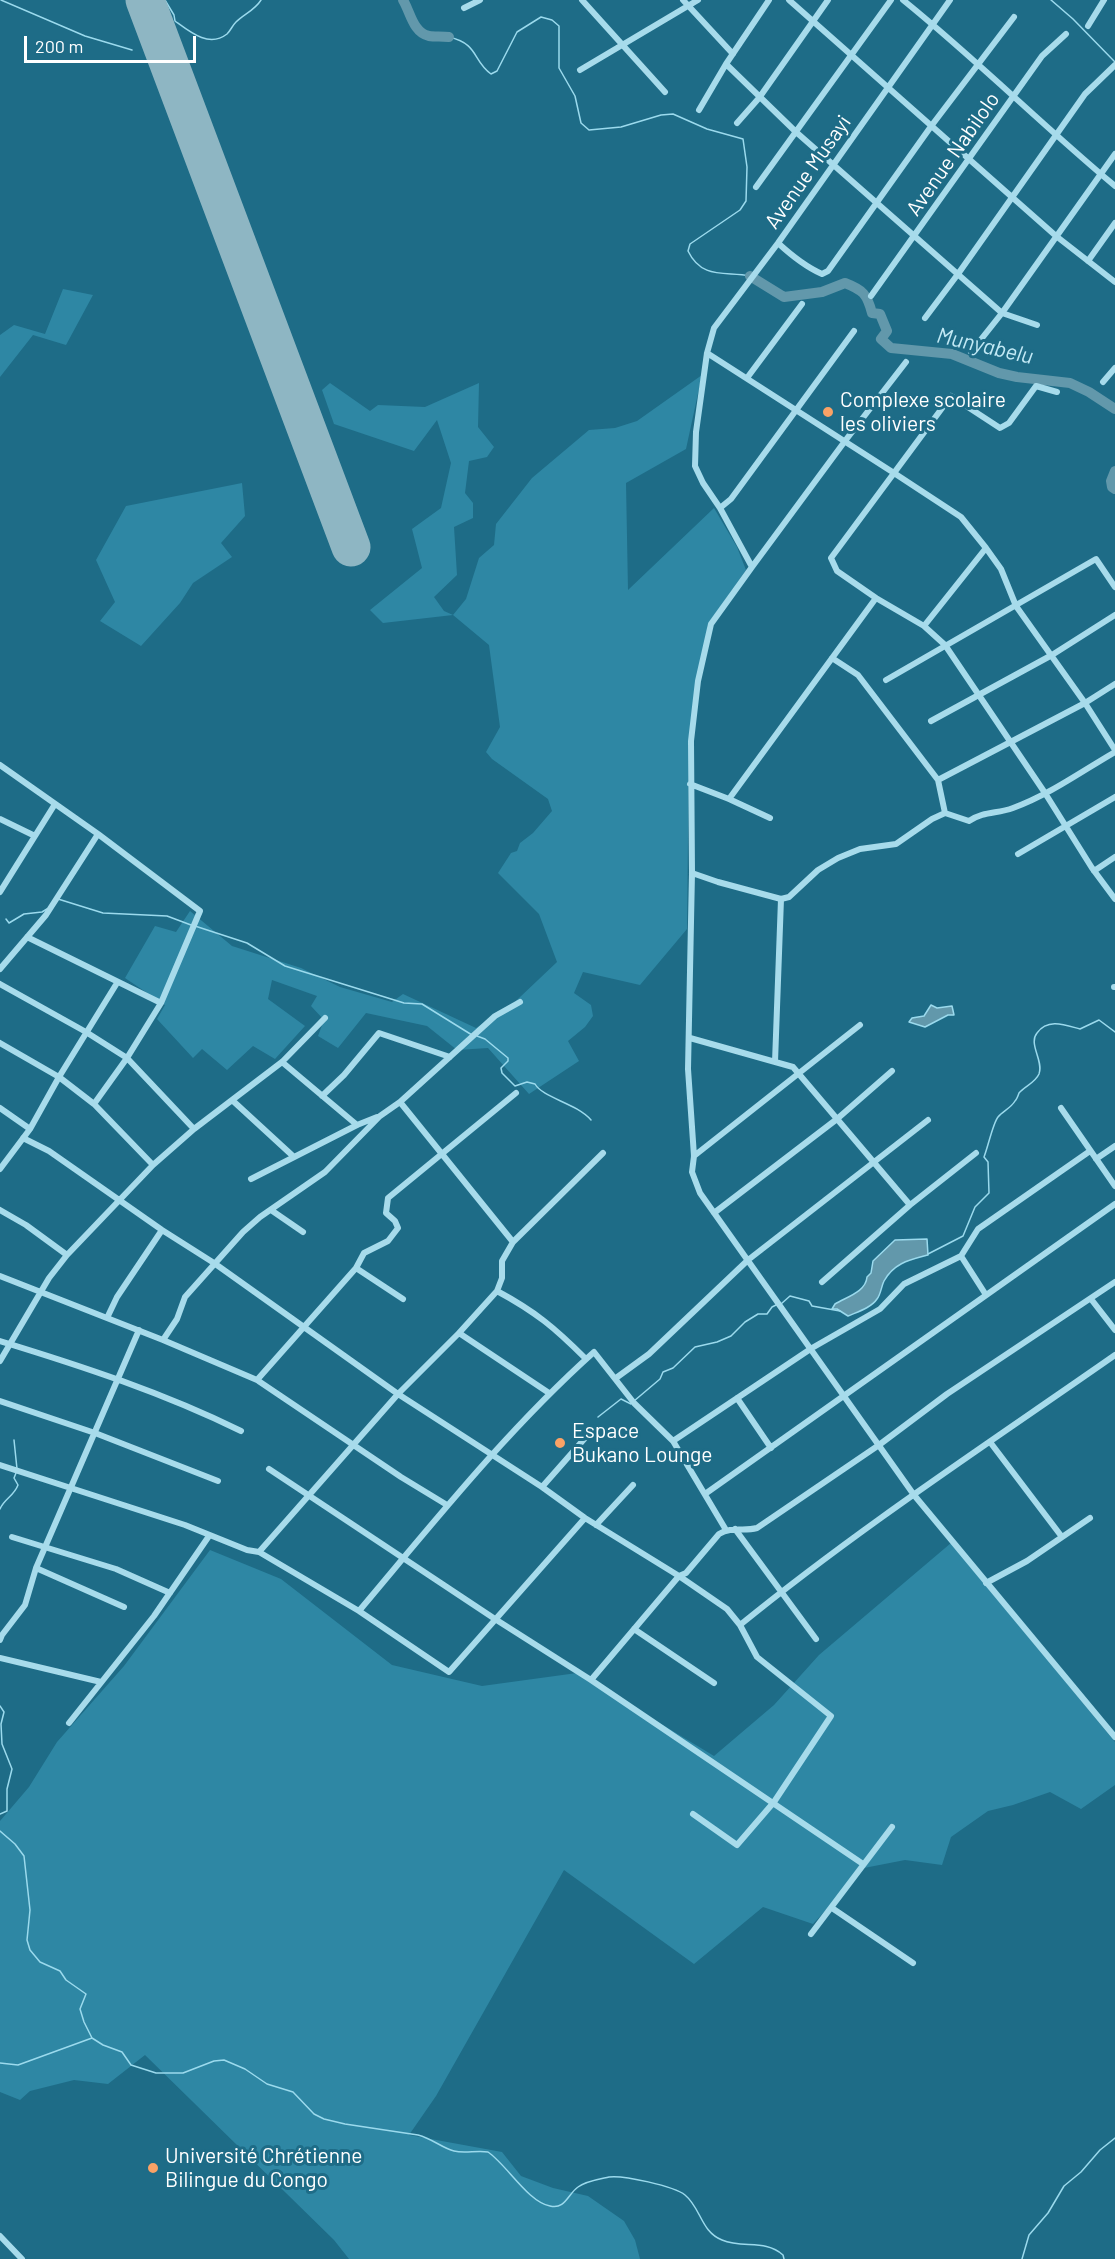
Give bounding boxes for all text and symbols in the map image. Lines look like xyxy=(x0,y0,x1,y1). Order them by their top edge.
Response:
scale bar xyxy=(27,24,200,62)
text: 200 m xyxy=(35,35,83,57)
street label: Avenue Nabilolo xyxy=(901,87,1005,221)
street label: Avenue Musayi xyxy=(760,110,856,234)
water label: Munyabelu xyxy=(934,322,1036,370)
place label: Complexe scolaire les oliviers xyxy=(840,387,1006,437)
marker: Complexe scolaire les oliviers xyxy=(821,405,835,419)
place label: Espace Bukano Lounge xyxy=(572,1418,712,1468)
marker: Espace Bukano Lounge xyxy=(553,1436,567,1450)
place label: Université Chrétienne Bilingue du Congo xyxy=(165,2143,362,2193)
marker: Université Chrétienne Bilingue du Congo xyxy=(146,2161,160,2175)

